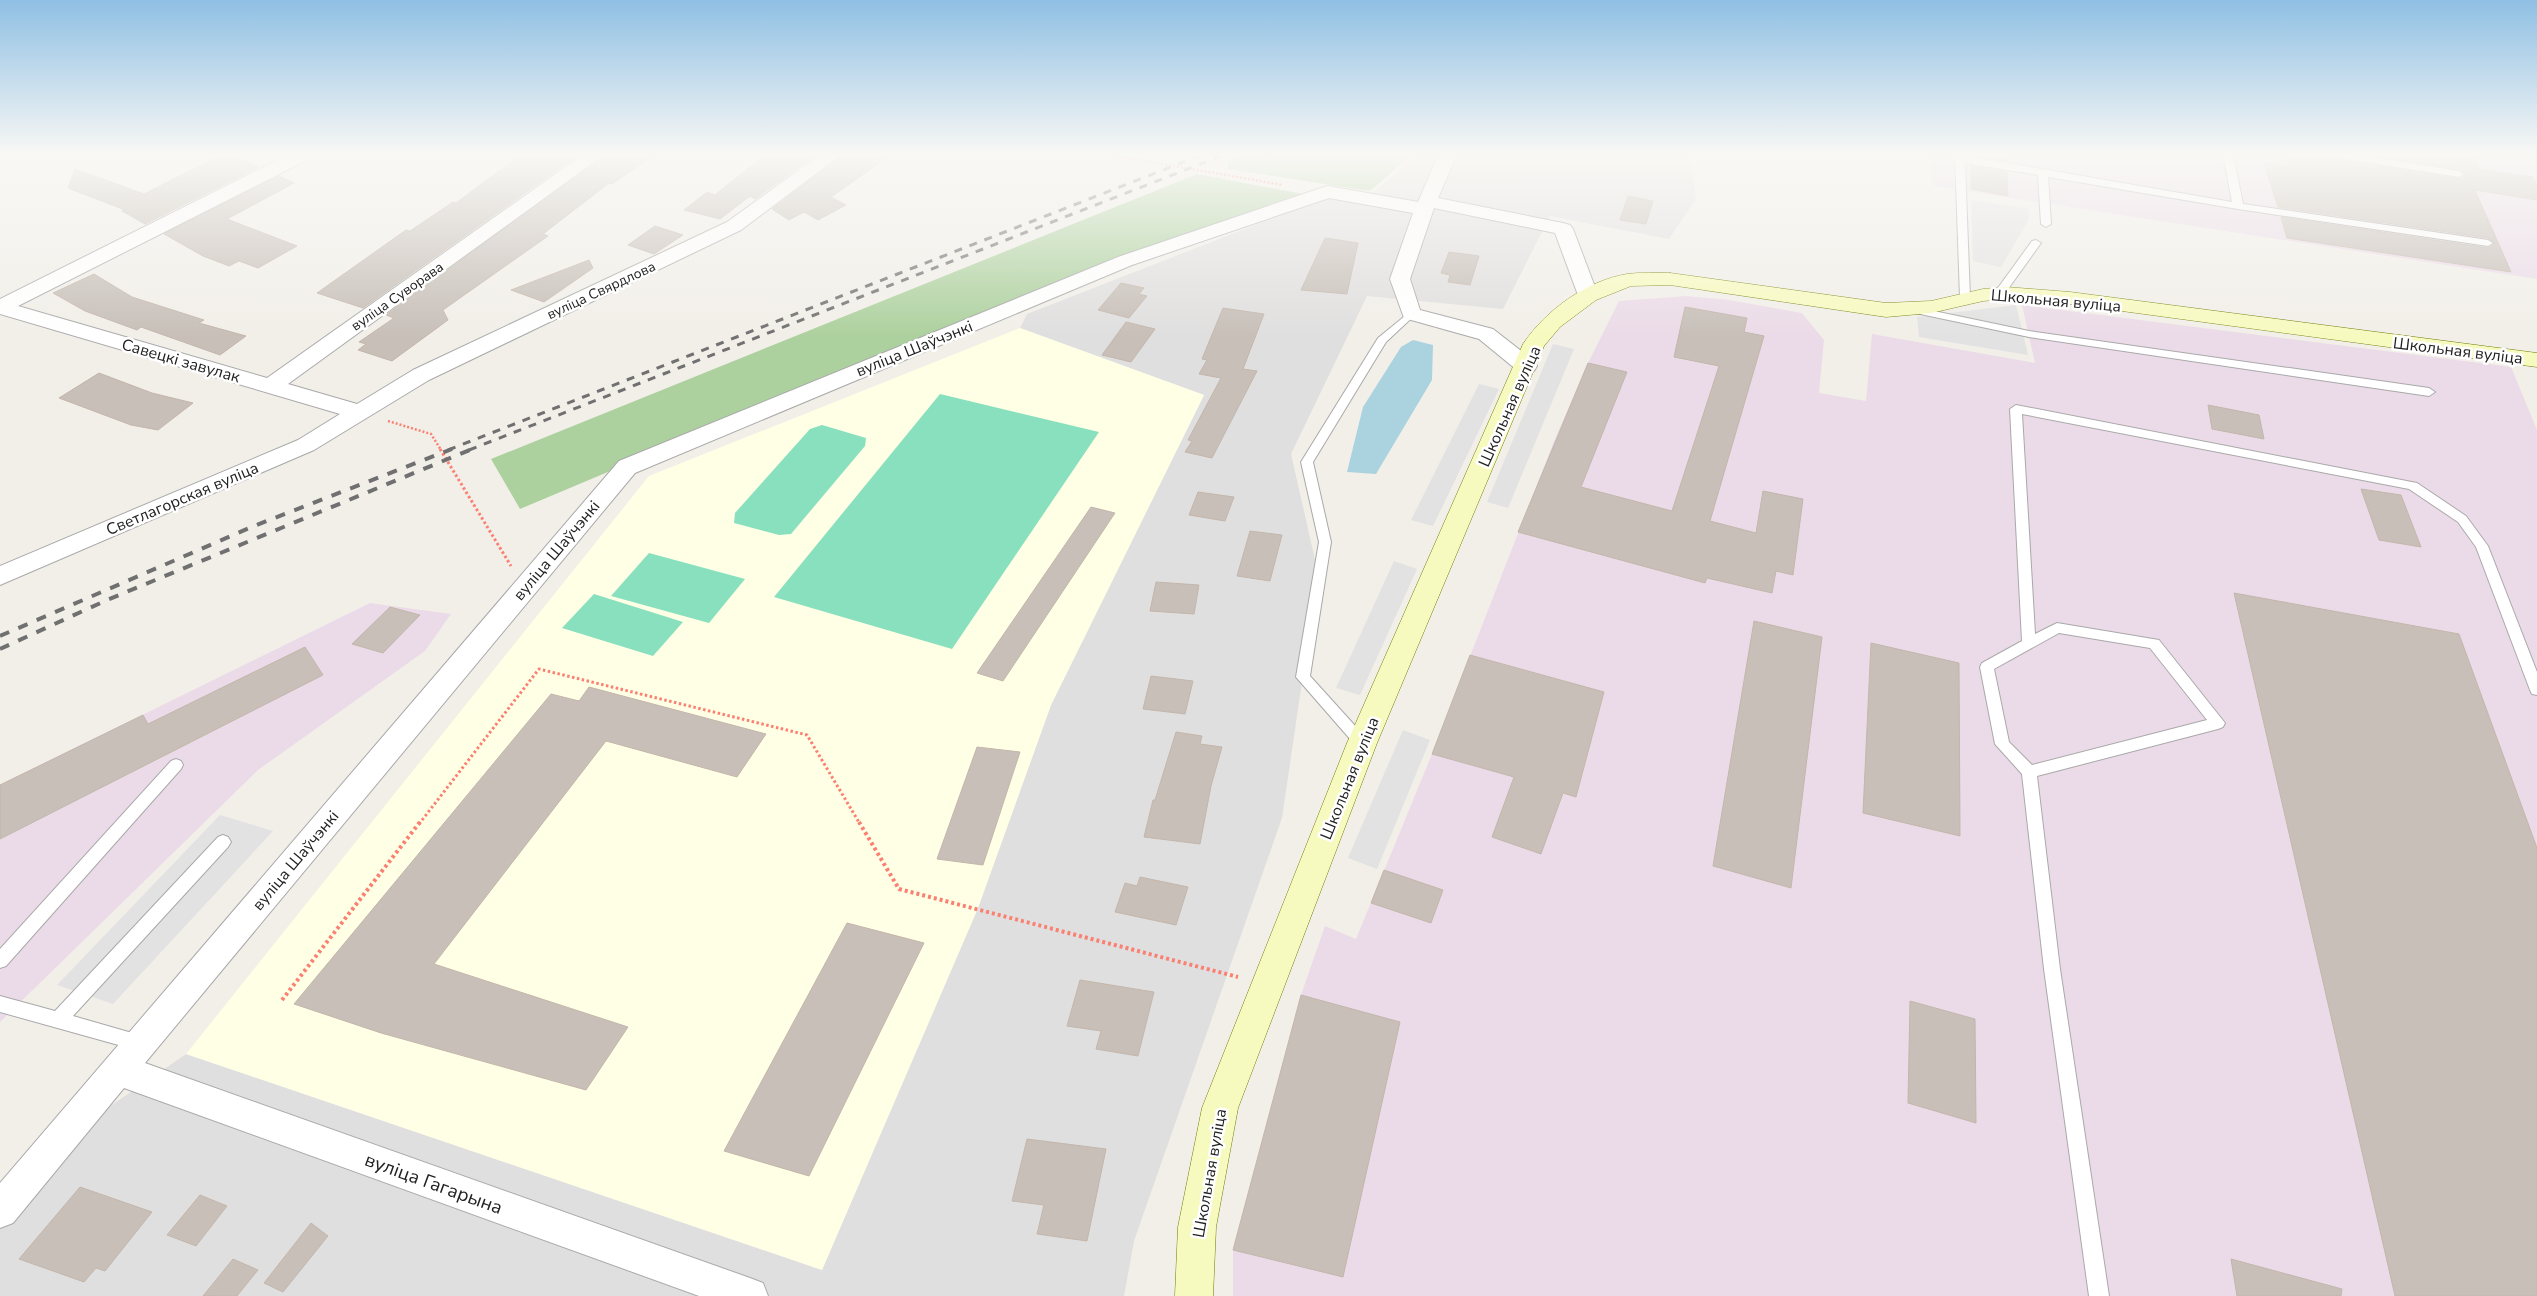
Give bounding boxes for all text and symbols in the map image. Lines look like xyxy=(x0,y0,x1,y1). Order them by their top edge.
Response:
street label: вуліца Суворава xyxy=(347,257,447,335)
street label: вуліца Свярдлова xyxy=(544,257,659,324)
street label: Школьная вуліца xyxy=(1990,284,2122,318)
street label: вуліца Шаўчэнкі xyxy=(853,315,976,382)
street label: Школьная вуліца xyxy=(2392,332,2524,370)
street label: Савецкі завулак xyxy=(119,334,243,389)
street label: Школьная вуліца xyxy=(1473,342,1547,471)
street label: Светлагорская вуліца xyxy=(103,457,262,541)
street label: вуліца Шаўчэнкі xyxy=(508,496,605,605)
street label: Школьная вуліца xyxy=(1315,714,1385,843)
street label: вуліца Шаўчэнкі xyxy=(247,806,344,915)
street label: Школьная вуліца xyxy=(1188,1107,1232,1239)
street label: вуліца Гагарына xyxy=(361,1147,506,1221)

